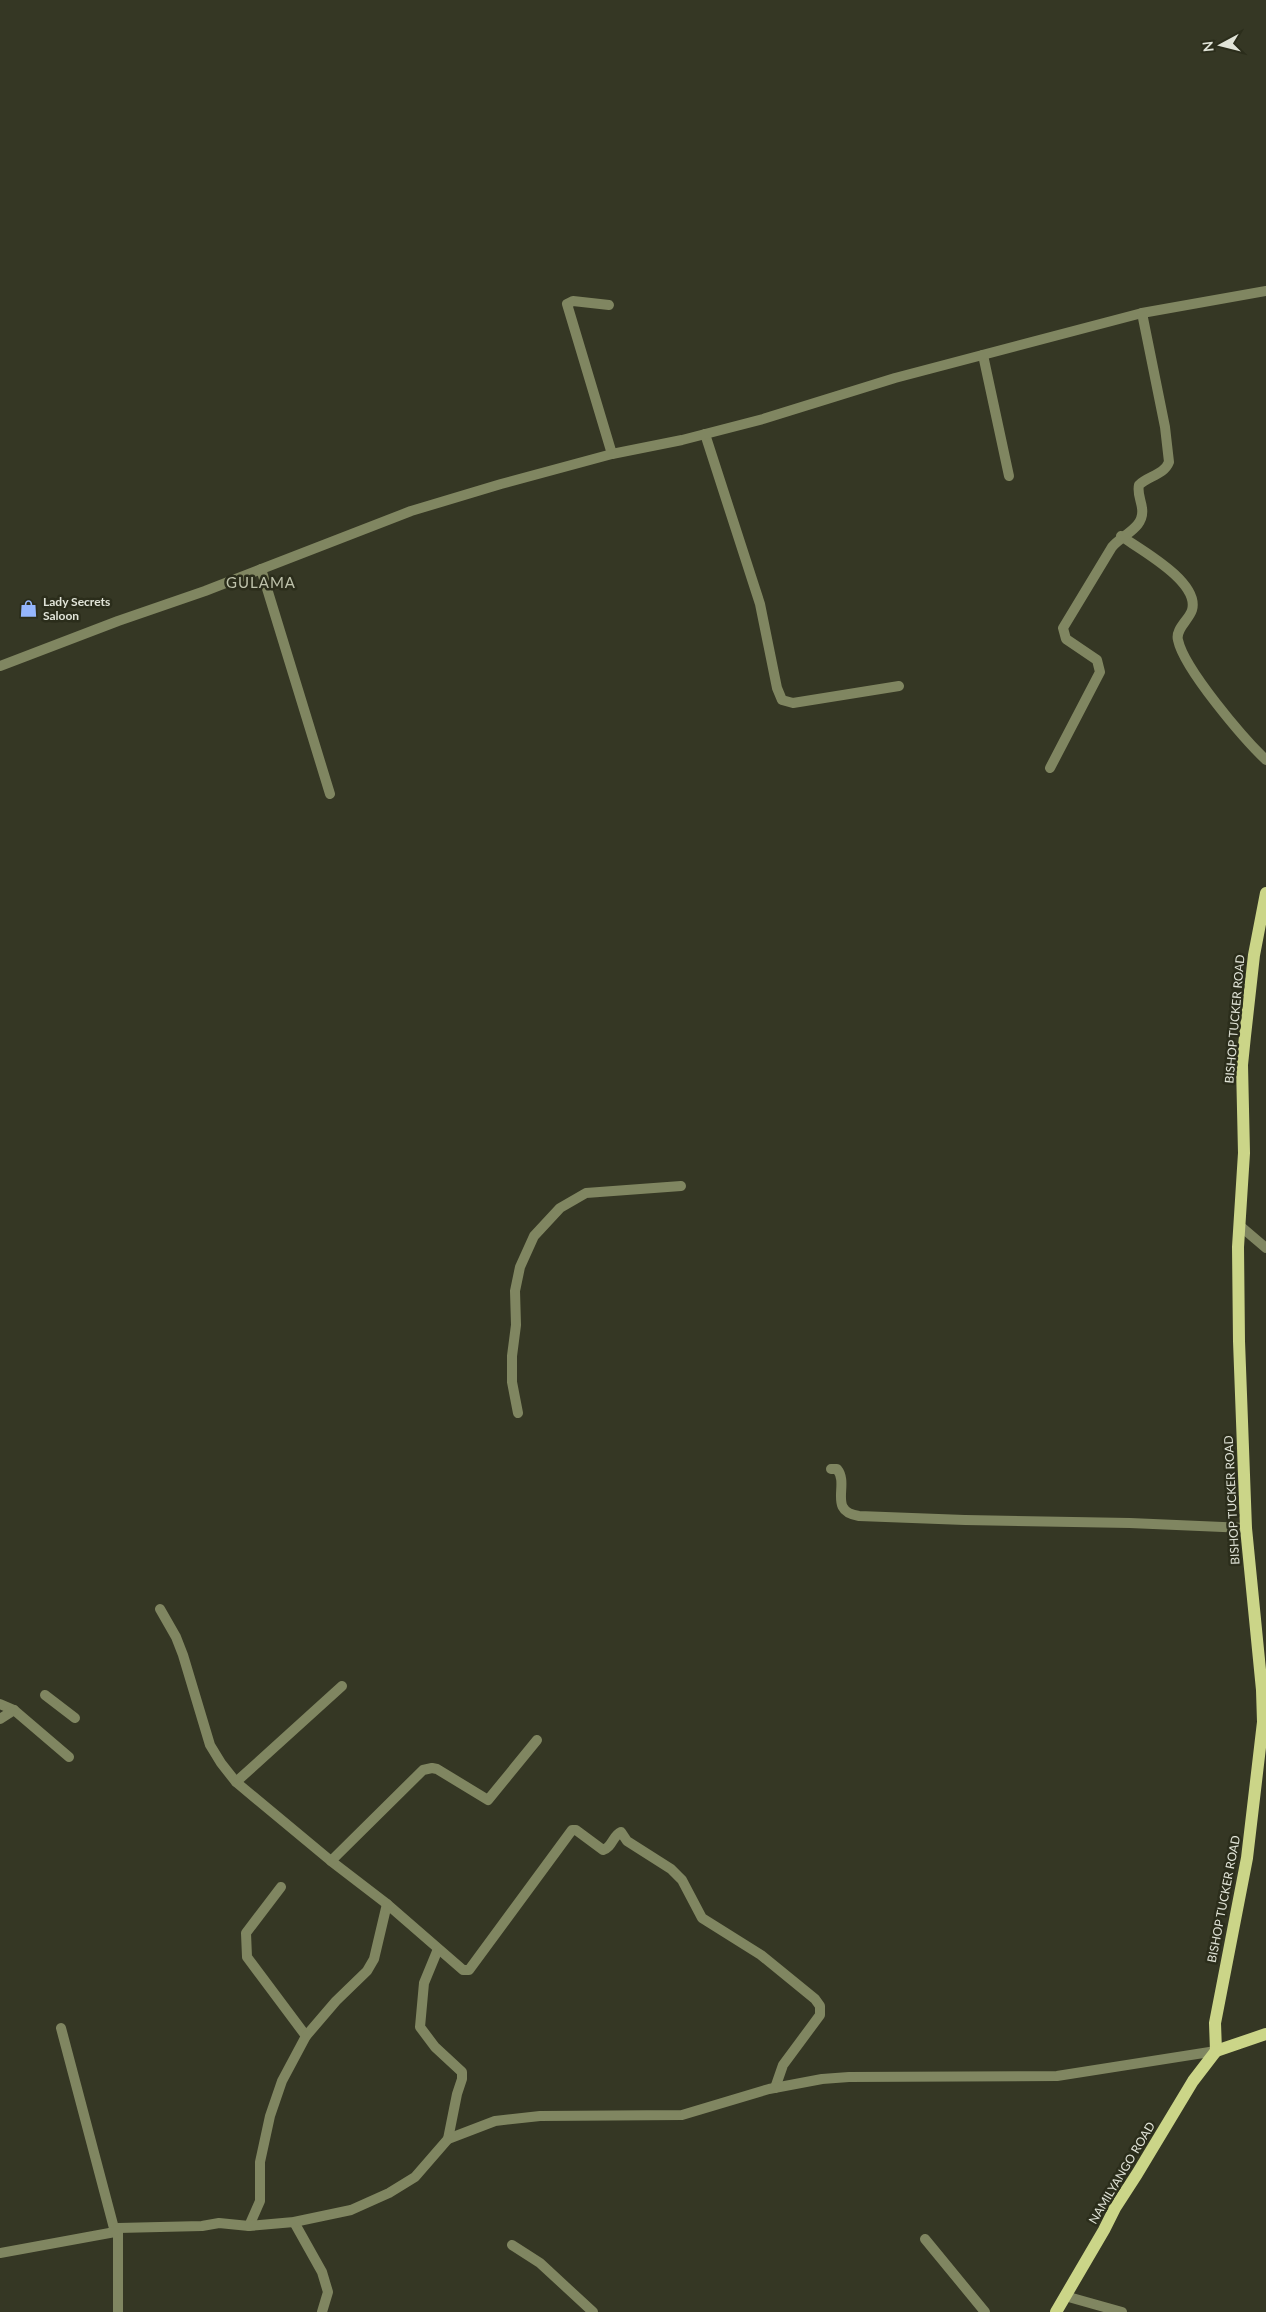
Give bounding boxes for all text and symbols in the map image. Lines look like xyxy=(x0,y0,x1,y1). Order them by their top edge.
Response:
north arrow xyxy=(1196,20,1246,70)
text: N xyxy=(1199,40,1217,53)
district label: GULAMA xyxy=(226,573,296,591)
place label: Lady Secrets Saloon xyxy=(43,594,110,623)
shop icon: Lady Secrets Saloon xyxy=(19,599,39,619)
street label: BISHOP TUCKER ROAD xyxy=(1221,954,1248,1084)
street label: BISHOP TUCKER ROAD xyxy=(1221,1435,1242,1565)
street label: BISHOP TUCKER ROAD xyxy=(1204,1834,1243,1964)
street label: NAMILYANGO ROAD xyxy=(1085,2119,1158,2226)

